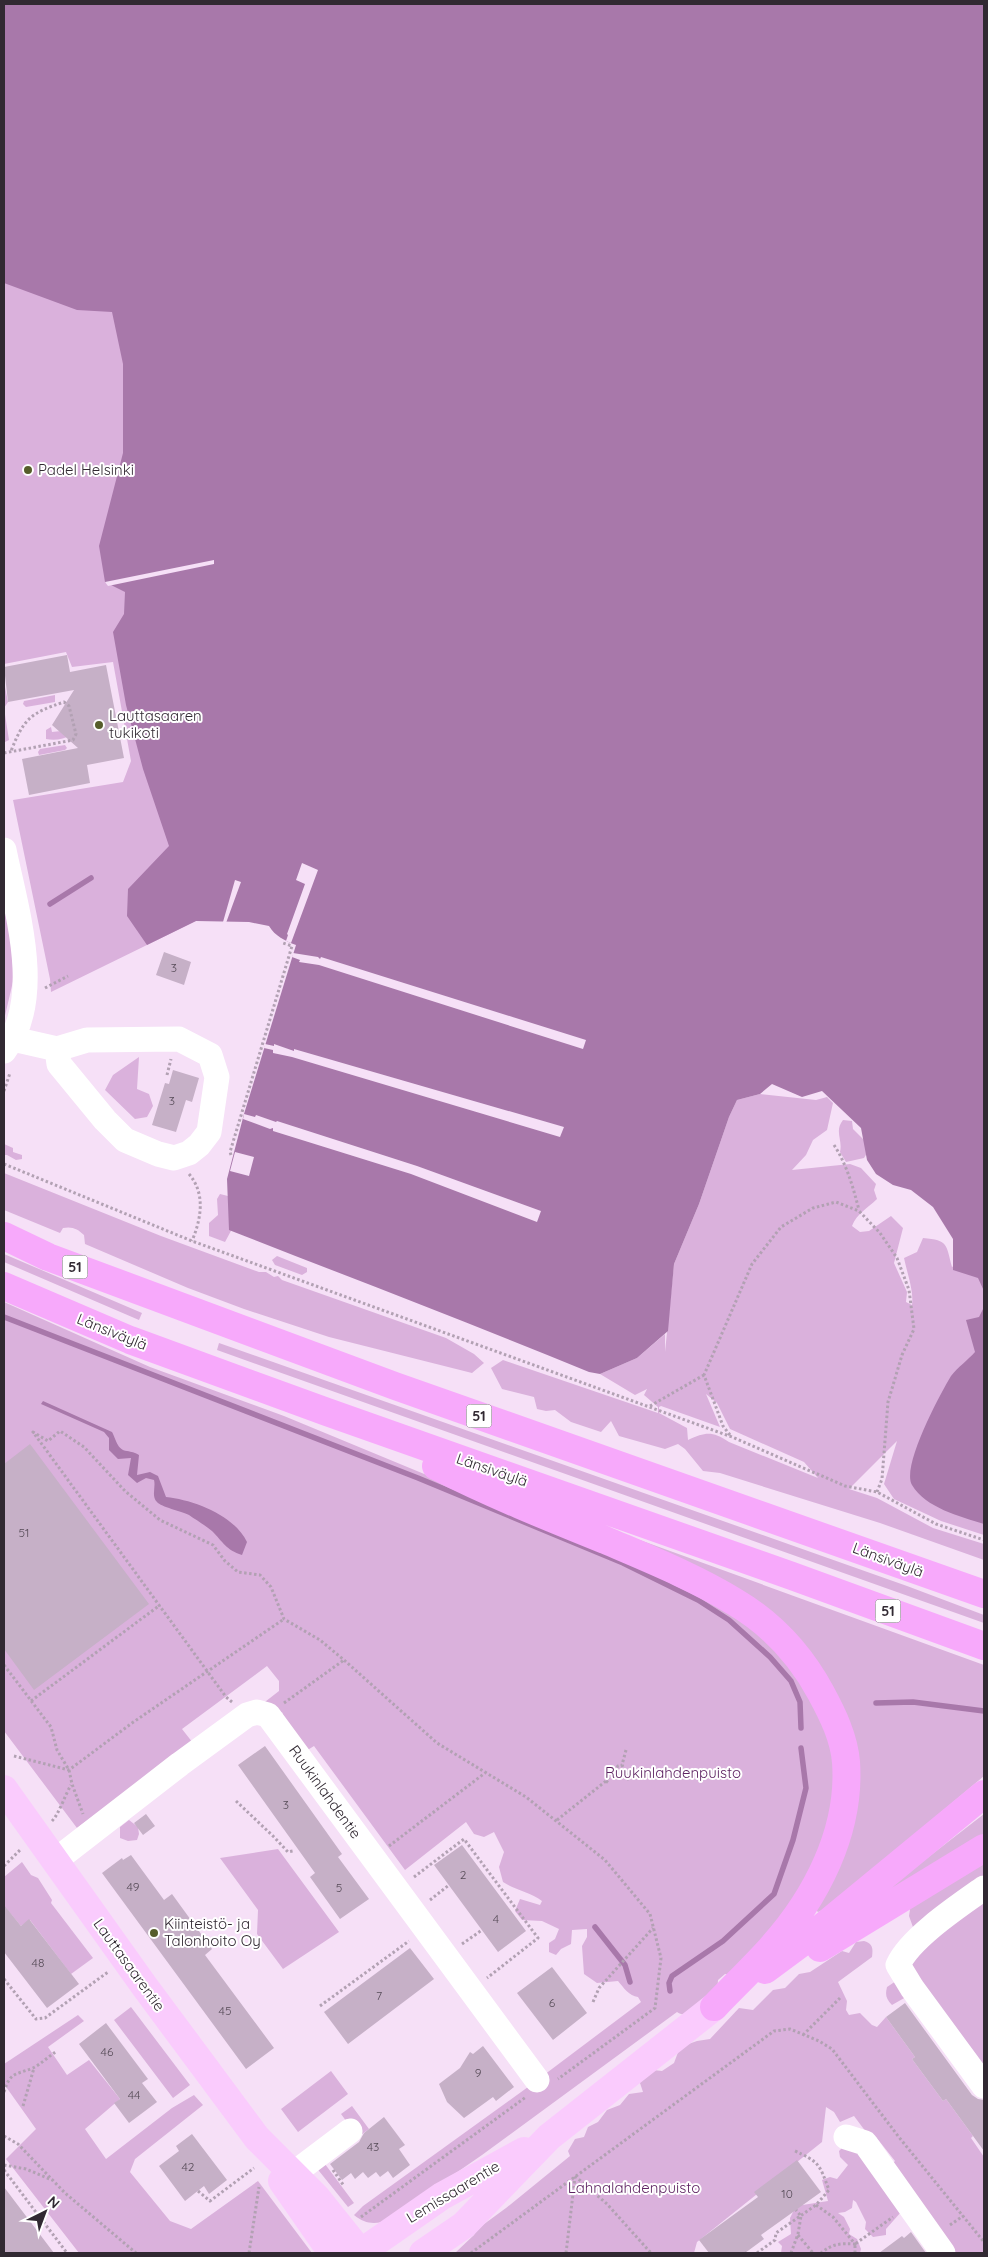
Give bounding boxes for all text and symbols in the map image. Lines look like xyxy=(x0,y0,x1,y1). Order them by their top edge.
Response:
place label: Padel Helsinki xyxy=(38,460,134,479)
marker: Padel Helsinki xyxy=(22,464,34,476)
place label: Lauttasaaren tukikoti xyxy=(109,706,202,742)
marker: Lauttasaaren tukikoti xyxy=(93,719,105,731)
house number: 3 xyxy=(171,960,177,975)
house number: 3 xyxy=(169,1093,175,1108)
road number: 51 xyxy=(62,1256,88,1278)
street label: Länsiväylä xyxy=(74,1309,150,1354)
road number: 51 xyxy=(466,1404,492,1428)
street label: Länsiväylä xyxy=(454,1448,530,1491)
house number: 51 xyxy=(19,1525,29,1540)
street label: Länsiväylä xyxy=(850,1538,926,1581)
road number: 51 xyxy=(876,1600,900,1622)
street label: Ruukinlahdentie xyxy=(285,1741,366,1842)
park label: Ruukinlahdenpuisto xyxy=(605,1763,741,1782)
house number: 3 xyxy=(283,1797,289,1812)
house number: 2 xyxy=(460,1867,467,1882)
house number: 49 xyxy=(127,1879,140,1894)
house number: 5 xyxy=(336,1880,342,1895)
house number: 4 xyxy=(493,1911,499,1926)
place label: Kiinteistö- ja Talonhoito Oy xyxy=(164,1914,261,1950)
street label: Lauttasaarentie xyxy=(90,1915,169,2015)
marker: Kiinteistö- ja Talonhoito Oy xyxy=(148,1927,160,1939)
house number: 48 xyxy=(32,1955,44,1970)
house number: 7 xyxy=(376,1988,382,2003)
house number: 6 xyxy=(549,1995,556,2010)
house number: 45 xyxy=(219,2003,231,2018)
house number: 46 xyxy=(101,2044,114,2059)
house number: 9 xyxy=(475,2065,482,2080)
house number: 44 xyxy=(128,2087,140,2102)
house number: 43 xyxy=(367,2139,379,2154)
street label: Lemissaarentie xyxy=(403,2156,503,2227)
house number: 42 xyxy=(182,2159,195,2174)
park label: Lahnalahdenpuisto xyxy=(568,2178,700,2197)
house number: 10 xyxy=(781,2186,793,2201)
north arrow xyxy=(20,2187,70,2237)
text: N xyxy=(44,2192,64,2212)

